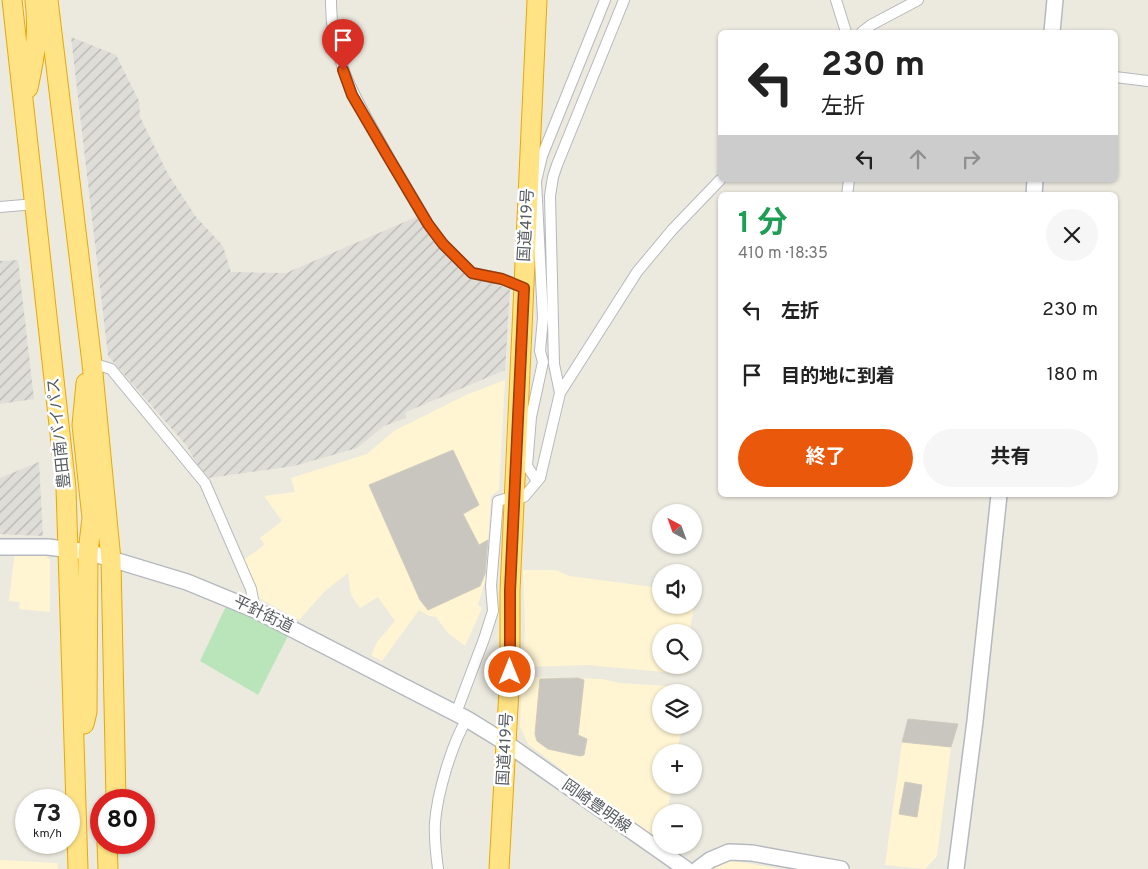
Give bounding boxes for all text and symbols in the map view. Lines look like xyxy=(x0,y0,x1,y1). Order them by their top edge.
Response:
pin xyxy=(322,19,364,70)
icon: arrive xyxy=(329,26,357,54)
text: 230 m xyxy=(821,44,925,88)
icon: left xyxy=(738,50,803,115)
text: 左折 xyxy=(821,94,865,121)
icon: left xyxy=(851,145,879,173)
icon: ahead xyxy=(904,145,932,173)
icon: right xyxy=(957,145,985,173)
street label: 国道419号 xyxy=(515,188,539,262)
text: 1 分 xyxy=(738,206,788,243)
button: close xyxy=(1046,209,1098,261)
text: 410 m · 18:35 xyxy=(738,244,828,264)
icon: left xyxy=(738,296,766,324)
text: 230 m xyxy=(1042,298,1098,322)
text: 左折 xyxy=(781,300,819,324)
icon: arrive xyxy=(738,361,766,389)
text: 180 m xyxy=(1047,363,1098,387)
text: 目的地に到着 xyxy=(781,365,895,389)
street label: 豊田南バイパス xyxy=(44,376,76,490)
button: 終了 xyxy=(738,429,913,487)
button: 共有 xyxy=(923,429,1098,487)
north arrow xyxy=(652,504,702,554)
map controls xyxy=(652,504,702,854)
button: sound xyxy=(652,564,702,614)
street label: 平針街道 xyxy=(230,592,296,638)
button: search xyxy=(652,624,702,674)
position arrow xyxy=(483,645,535,697)
button: layers xyxy=(652,684,702,734)
street label: 国道419号 xyxy=(494,712,518,786)
button: + xyxy=(652,744,702,794)
street label: 岡崎豊明線 xyxy=(557,776,635,838)
speed limit sign: 80 xyxy=(90,789,155,854)
text: 73 xyxy=(33,799,62,831)
button: − xyxy=(652,804,702,854)
text: km/h xyxy=(33,826,62,842)

